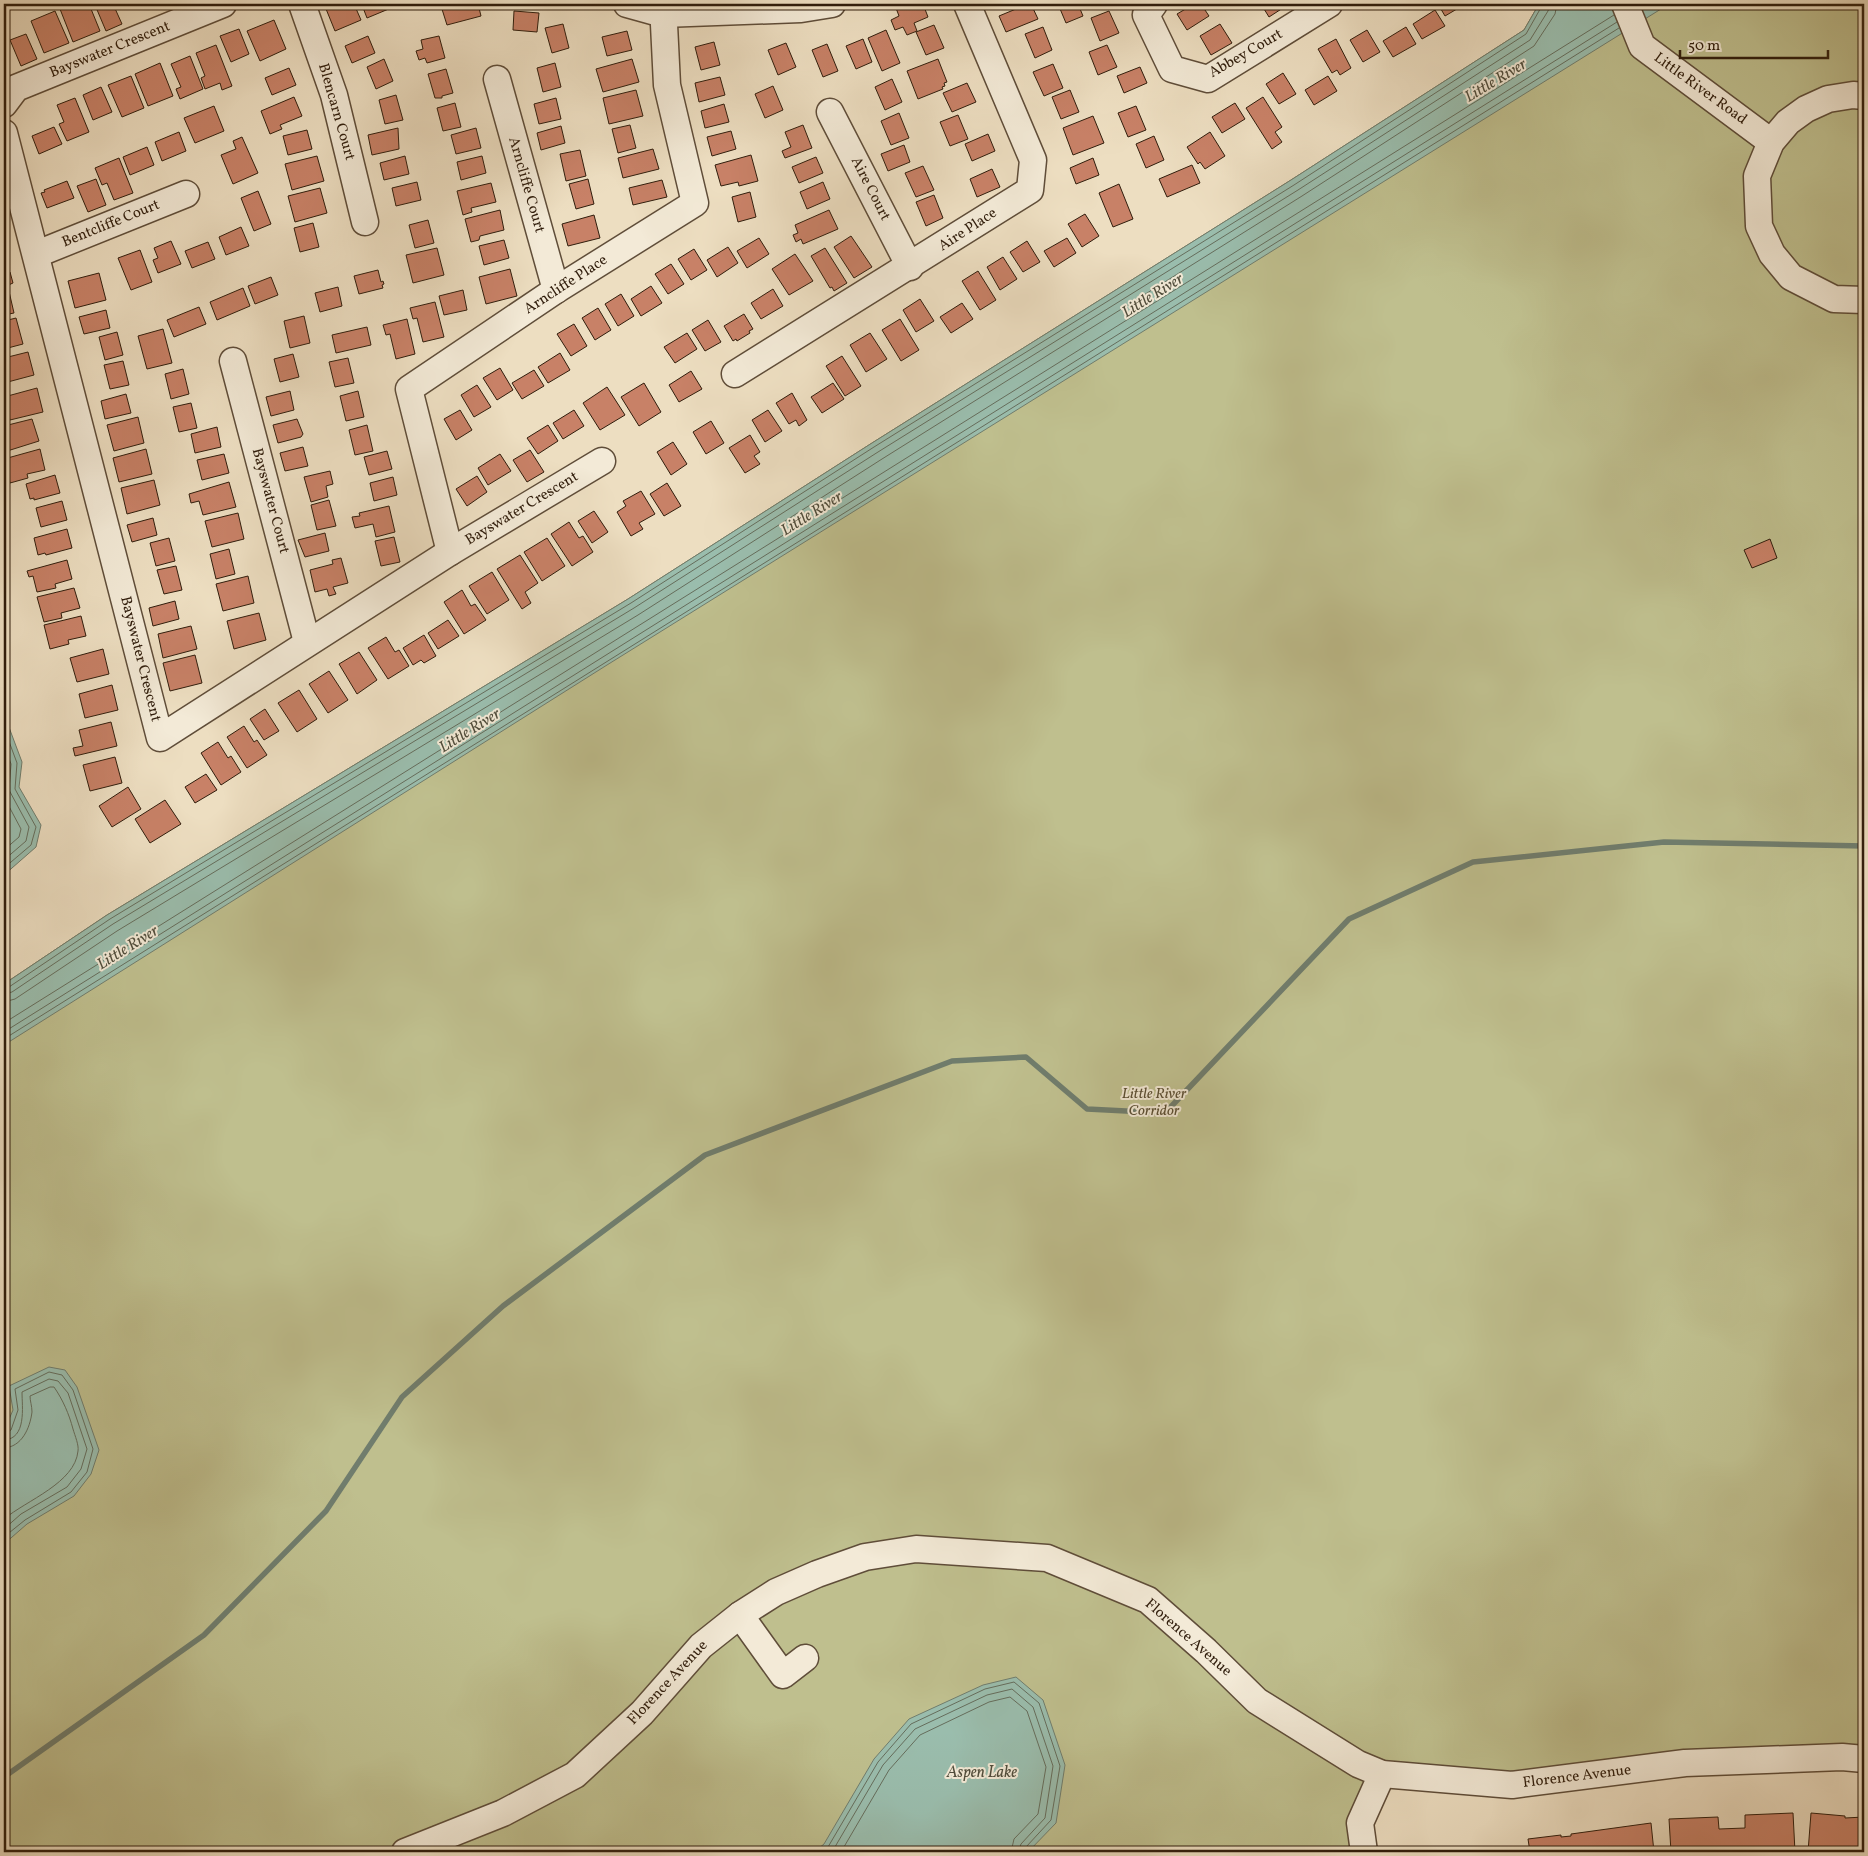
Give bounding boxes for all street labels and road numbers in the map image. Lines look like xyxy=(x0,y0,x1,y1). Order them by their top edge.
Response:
street label: Bayswater Crescent xyxy=(46,16,174,84)
street label: Abbey Court xyxy=(1205,24,1287,84)
street label: Little River Road xyxy=(1649,48,1751,130)
street label: Blencarn Court xyxy=(312,61,360,163)
street label: Arncliffe Court xyxy=(502,135,550,235)
street label: Aire Court xyxy=(845,153,895,225)
street label: Bentcliffe Court xyxy=(59,195,163,253)
street label: Aire Place xyxy=(935,203,1001,257)
street label: Arncliffe Place xyxy=(520,250,612,320)
street label: Bayswater Court xyxy=(246,446,294,556)
street label: Bayswater Crescent xyxy=(461,467,583,551)
street label: Bayswater Crescent xyxy=(114,594,166,724)
street label: Florence Avenue xyxy=(1140,1594,1236,1682)
street label: Florence Avenue xyxy=(623,1636,713,1730)
street label: Florence Avenue xyxy=(1522,1760,1632,1794)

